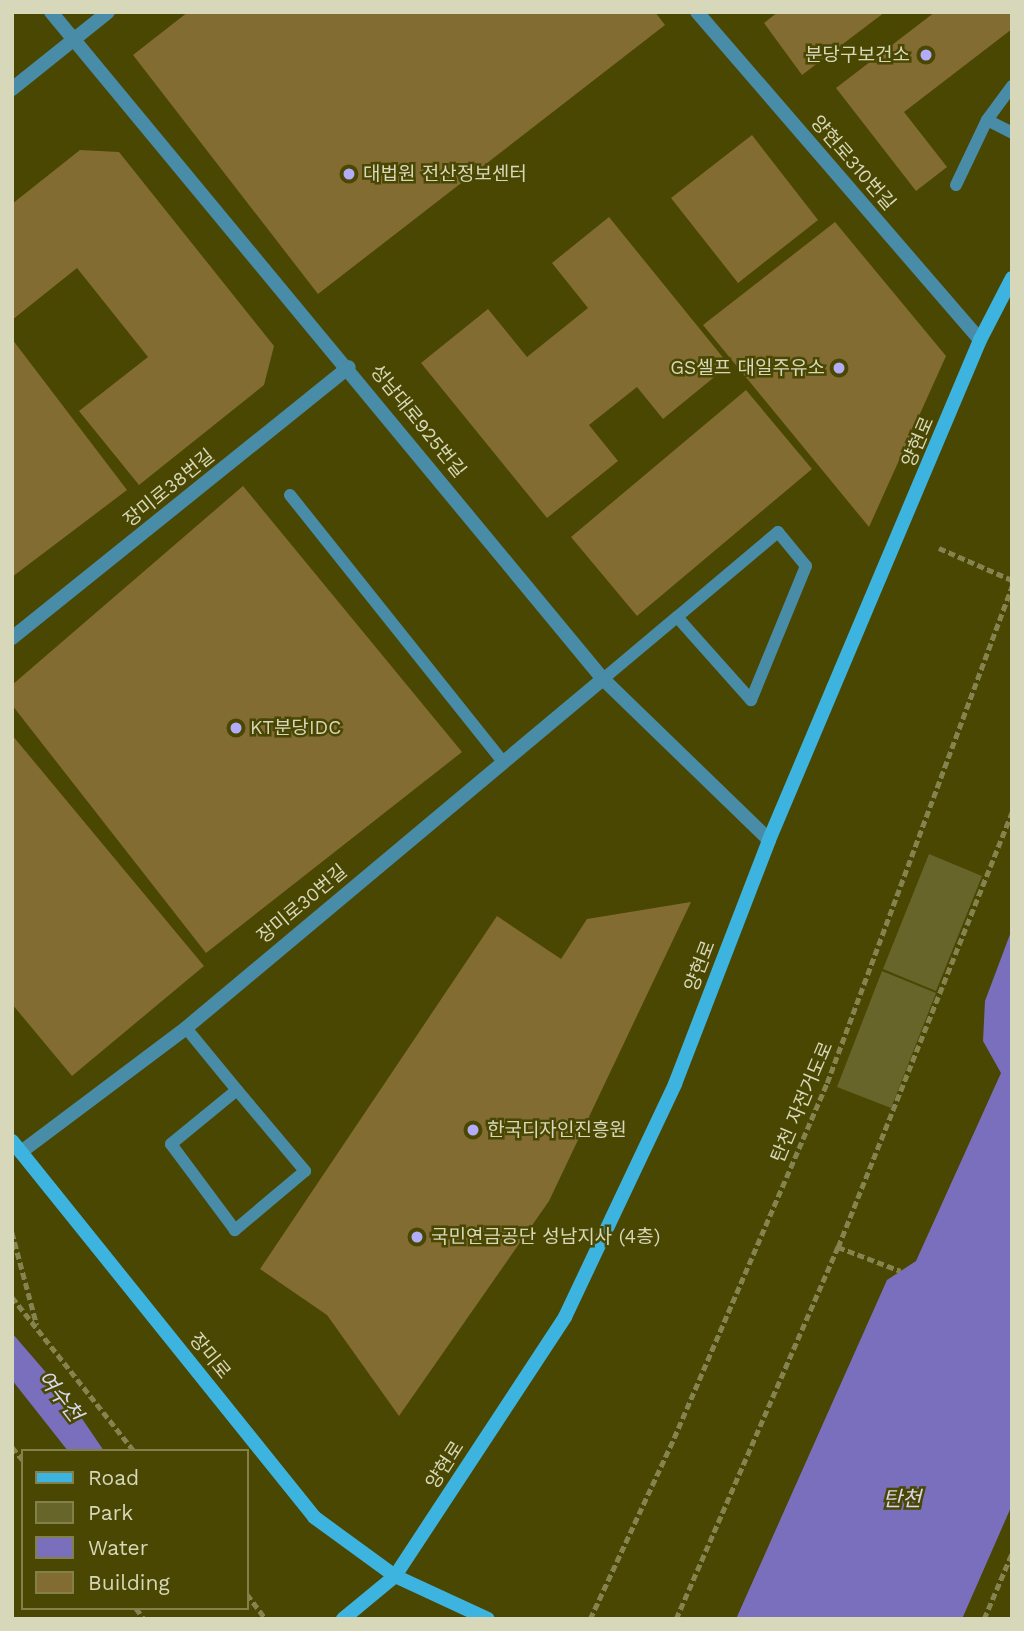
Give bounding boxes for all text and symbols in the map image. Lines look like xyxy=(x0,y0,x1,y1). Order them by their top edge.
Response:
place label: 분당구보건소 xyxy=(805,44,910,66)
marker: 분당구보건소 xyxy=(916,45,936,65)
street label: 양현로310번길 xyxy=(806,111,900,215)
place label: 대법원 전산정보센터 xyxy=(363,163,527,185)
marker: 대법원 전산정보센터 xyxy=(341,166,357,182)
place label: GS셀프 대일주유소 xyxy=(670,357,825,379)
street label: 성남대로925번길 xyxy=(365,360,471,482)
marker: GS셀프 대일주유소 xyxy=(831,360,847,376)
street label: 양현로 xyxy=(897,413,939,471)
street label: 장미로38번길 xyxy=(119,444,219,532)
place label: KT분당IDC xyxy=(250,717,341,739)
marker: KT분당IDC xyxy=(228,720,244,736)
street label: 장미로30번길 xyxy=(252,860,352,948)
street label: 양현로 xyxy=(680,937,720,995)
street label: 탄천 자전거도로 xyxy=(766,1038,838,1166)
place label: 한국디자인진흥원 xyxy=(487,1119,627,1141)
marker: 한국디자인진흥원 xyxy=(465,1122,481,1138)
place label: 국민연금공단 성남지사 (4층) xyxy=(431,1226,660,1248)
marker: 국민연금공단 성남지사 (4층) xyxy=(409,1229,425,1245)
street label: 장미로 xyxy=(185,1328,235,1384)
water label: 여수천 xyxy=(32,1365,88,1427)
street label: 양현로 xyxy=(421,1437,469,1493)
legend xyxy=(21,1449,248,1610)
text: Road xyxy=(88,1465,139,1490)
water label: 탄천 xyxy=(883,1486,921,1512)
text: Park xyxy=(88,1500,133,1525)
text: Water xyxy=(88,1535,148,1560)
text: Building xyxy=(88,1570,170,1595)

